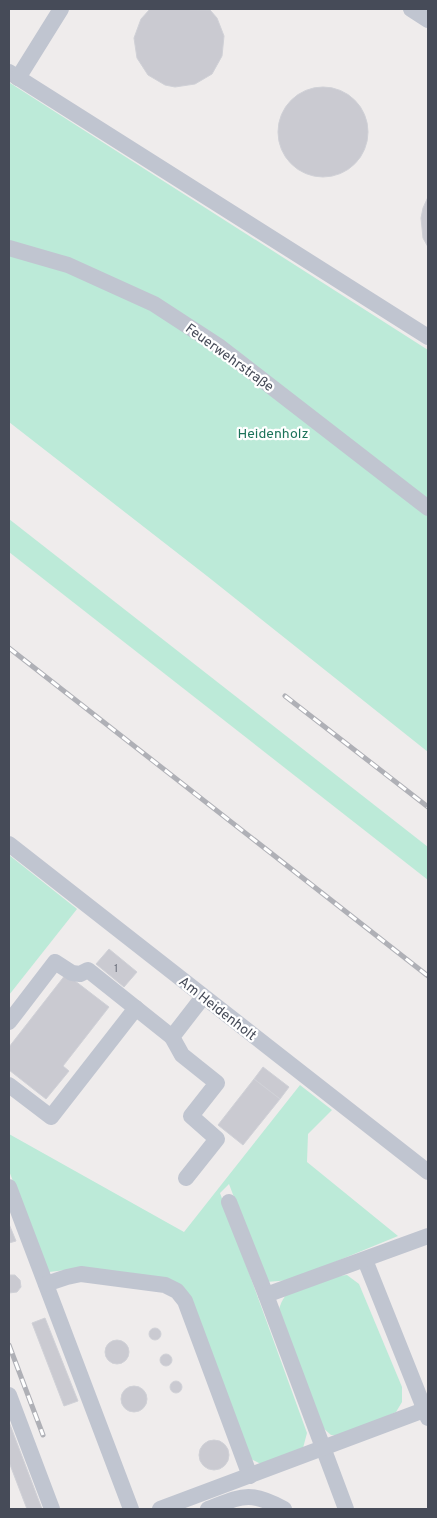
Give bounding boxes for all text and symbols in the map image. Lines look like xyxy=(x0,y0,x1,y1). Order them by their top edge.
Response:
street label: Feuerwehrstraße xyxy=(182,320,277,396)
park label: Heidenholz xyxy=(238,426,308,443)
house number: 1 xyxy=(114,962,118,976)
street label: Am Heidenholt xyxy=(175,974,259,1045)

